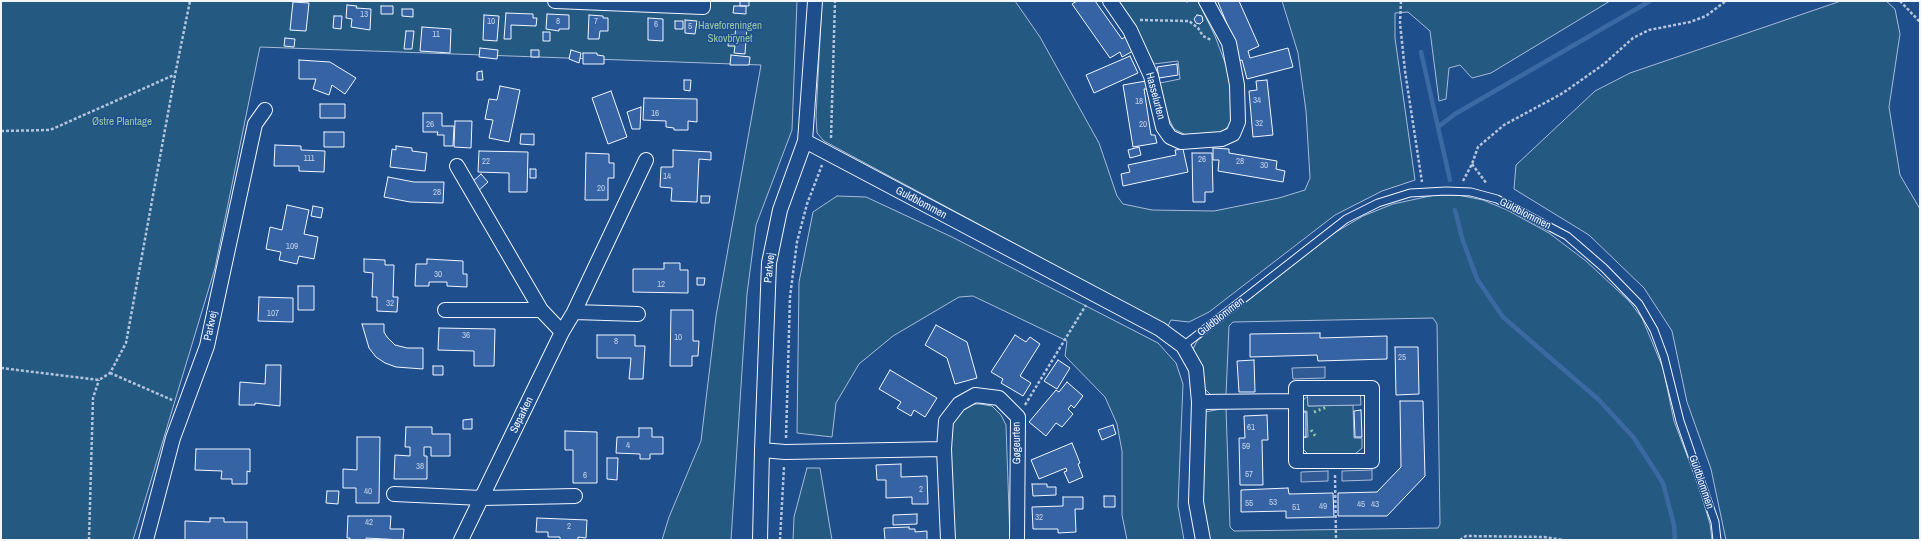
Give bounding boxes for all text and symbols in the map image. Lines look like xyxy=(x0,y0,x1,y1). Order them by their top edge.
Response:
house number: 13 xyxy=(360,10,368,20)
house number: 10 xyxy=(487,17,495,27)
house number: 8 xyxy=(556,17,560,27)
house number: 7 xyxy=(594,17,598,27)
park label: Haveforeningen Skovbrynet xyxy=(698,19,762,45)
house number: 6 xyxy=(654,20,658,30)
house number: 5 xyxy=(688,22,692,32)
house number: 11 xyxy=(432,30,440,40)
street label: Hasselurten xyxy=(1142,71,1168,121)
house number: 34 xyxy=(1253,96,1261,106)
house number: 18 xyxy=(1135,97,1143,107)
house number: 16 xyxy=(651,109,659,119)
park label: Østre Plantage xyxy=(92,115,152,129)
house number: 32 xyxy=(1255,119,1263,129)
house number: 26 xyxy=(426,120,434,130)
house number: 20 xyxy=(1139,120,1147,130)
house number: 111 xyxy=(303,154,315,164)
house number: 26 xyxy=(1198,155,1206,165)
house number: 22 xyxy=(482,157,490,167)
house number: 28 xyxy=(1236,157,1244,167)
house number: 30 xyxy=(1260,161,1268,171)
house number: 14 xyxy=(663,172,671,182)
house number: 20 xyxy=(597,184,605,194)
street label: Guldblommen xyxy=(893,184,949,222)
house number: 28 xyxy=(433,188,441,198)
street label: Guldblommen xyxy=(1497,195,1553,233)
house number: 109 xyxy=(286,242,298,252)
street label: Parkvej xyxy=(762,252,778,284)
house number: 30 xyxy=(434,270,442,280)
house number: 12 xyxy=(657,280,665,290)
street label: Guldblommen xyxy=(1195,295,1247,339)
house number: 32 xyxy=(386,299,394,309)
house number: 107 xyxy=(267,309,279,319)
street label: Parkvej xyxy=(201,310,221,342)
house number: 36 xyxy=(462,331,470,341)
house number: 10 xyxy=(674,333,682,343)
house number: 8 xyxy=(614,337,618,347)
house number: 25 xyxy=(1398,353,1406,363)
street label: Søparken xyxy=(508,395,536,435)
street label: Gøgeurten xyxy=(1010,422,1024,464)
house number: 61 xyxy=(1247,423,1255,433)
house number: 4 xyxy=(626,441,630,451)
house number: 59 xyxy=(1242,442,1250,452)
street label: Guldblommen xyxy=(1686,453,1716,511)
house number: 38 xyxy=(416,462,424,472)
house number: 57 xyxy=(1245,470,1253,480)
house number: 6 xyxy=(583,471,587,481)
house number: 2 xyxy=(919,485,923,495)
house number: 40 xyxy=(364,487,372,497)
house number: 53 xyxy=(1269,498,1277,508)
house number: 55 xyxy=(1245,499,1253,509)
house number: 45 xyxy=(1357,500,1365,510)
house number: 43 xyxy=(1371,500,1379,510)
house number: 49 xyxy=(1319,502,1327,512)
house number: 51 xyxy=(1292,503,1300,513)
house number: 32 xyxy=(1035,513,1043,523)
house number: 42 xyxy=(365,518,373,528)
house number: 2 xyxy=(567,522,571,532)

